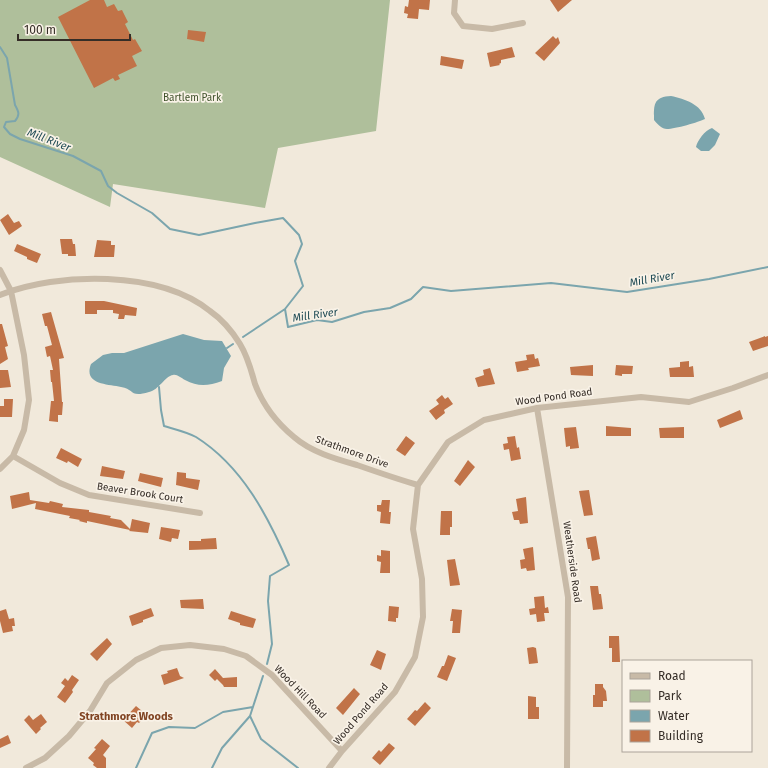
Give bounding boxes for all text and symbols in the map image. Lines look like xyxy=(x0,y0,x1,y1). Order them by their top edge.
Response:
scale bar xyxy=(18,16,130,42)
text: 100 m xyxy=(24,23,56,37)
park label: Bartlem Park xyxy=(163,92,222,104)
water label: Mill River xyxy=(25,126,73,155)
water label: Mill River xyxy=(628,269,676,289)
water label: Mill River xyxy=(292,305,339,325)
street label: Wood Pond Road xyxy=(515,386,593,408)
street label: Strathmore Drive xyxy=(314,433,390,471)
street label: Beaver Brook Court xyxy=(96,480,184,506)
street label: Weatherside Road xyxy=(560,520,584,604)
legend xyxy=(622,660,752,752)
street label: Wood Hill Road xyxy=(271,663,329,721)
text: Road xyxy=(658,669,686,683)
street label: Wood Pond Road xyxy=(331,681,391,747)
text: Park xyxy=(658,689,682,703)
text: Water xyxy=(658,709,690,723)
district label: Strathmore Woods xyxy=(79,710,173,723)
text: Building xyxy=(658,729,704,743)

